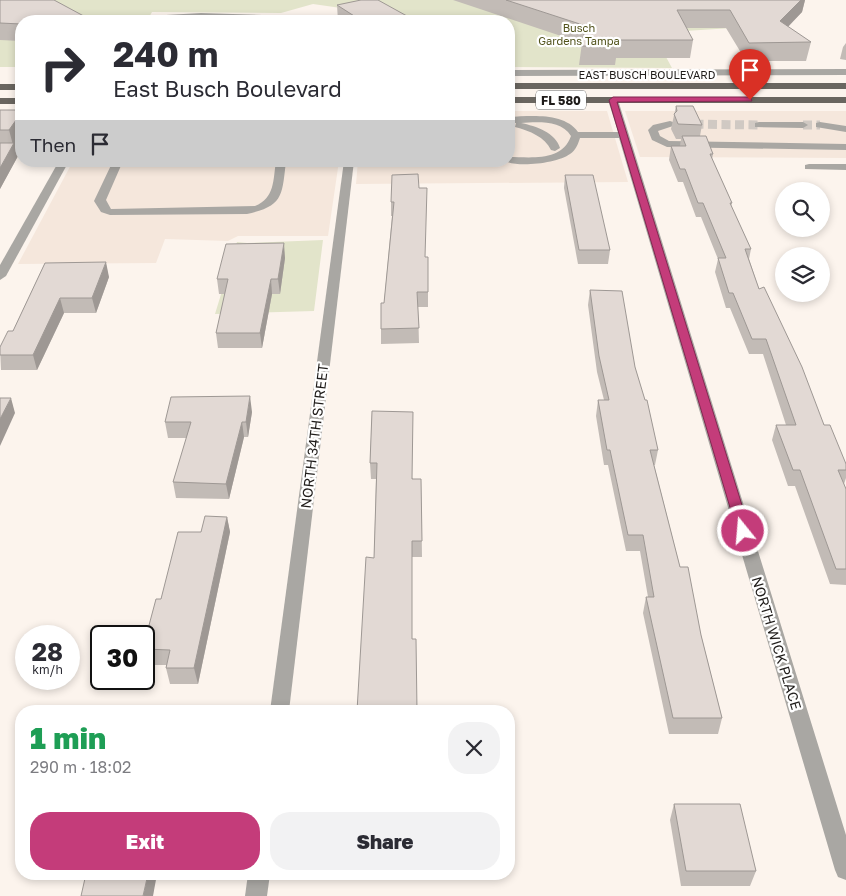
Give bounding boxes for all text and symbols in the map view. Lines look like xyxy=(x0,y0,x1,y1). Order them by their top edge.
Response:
park label: Busch Gardens Tampa xyxy=(538,21,620,47)
text: 240 m xyxy=(113,33,218,75)
icon: right xyxy=(30,35,95,100)
pin xyxy=(729,49,771,100)
icon: arrive xyxy=(736,56,764,84)
street label: EAST BUSCH BOULEVARD xyxy=(578,68,716,81)
text: East Busch Boulevard xyxy=(113,75,342,102)
road number: FL 580 xyxy=(536,90,586,110)
icon: arrive xyxy=(86,130,114,158)
text: Then xyxy=(30,133,76,156)
map controls xyxy=(775,182,830,302)
button: search xyxy=(775,182,830,237)
button: layers xyxy=(775,247,830,302)
street label: NORTH 34TH STREET xyxy=(297,362,331,509)
position arrow xyxy=(716,504,768,556)
street label: NORTH WICK PLACE xyxy=(749,574,805,712)
speed limit sign: 30 xyxy=(90,625,155,690)
text: 28 xyxy=(32,636,63,667)
text: km/h xyxy=(32,662,63,677)
text: 1 min xyxy=(30,720,106,756)
button: close xyxy=(448,722,500,774)
text: 290 m · 18:02 xyxy=(30,757,131,777)
button: Exit xyxy=(30,812,260,870)
button: Share xyxy=(270,812,500,870)

